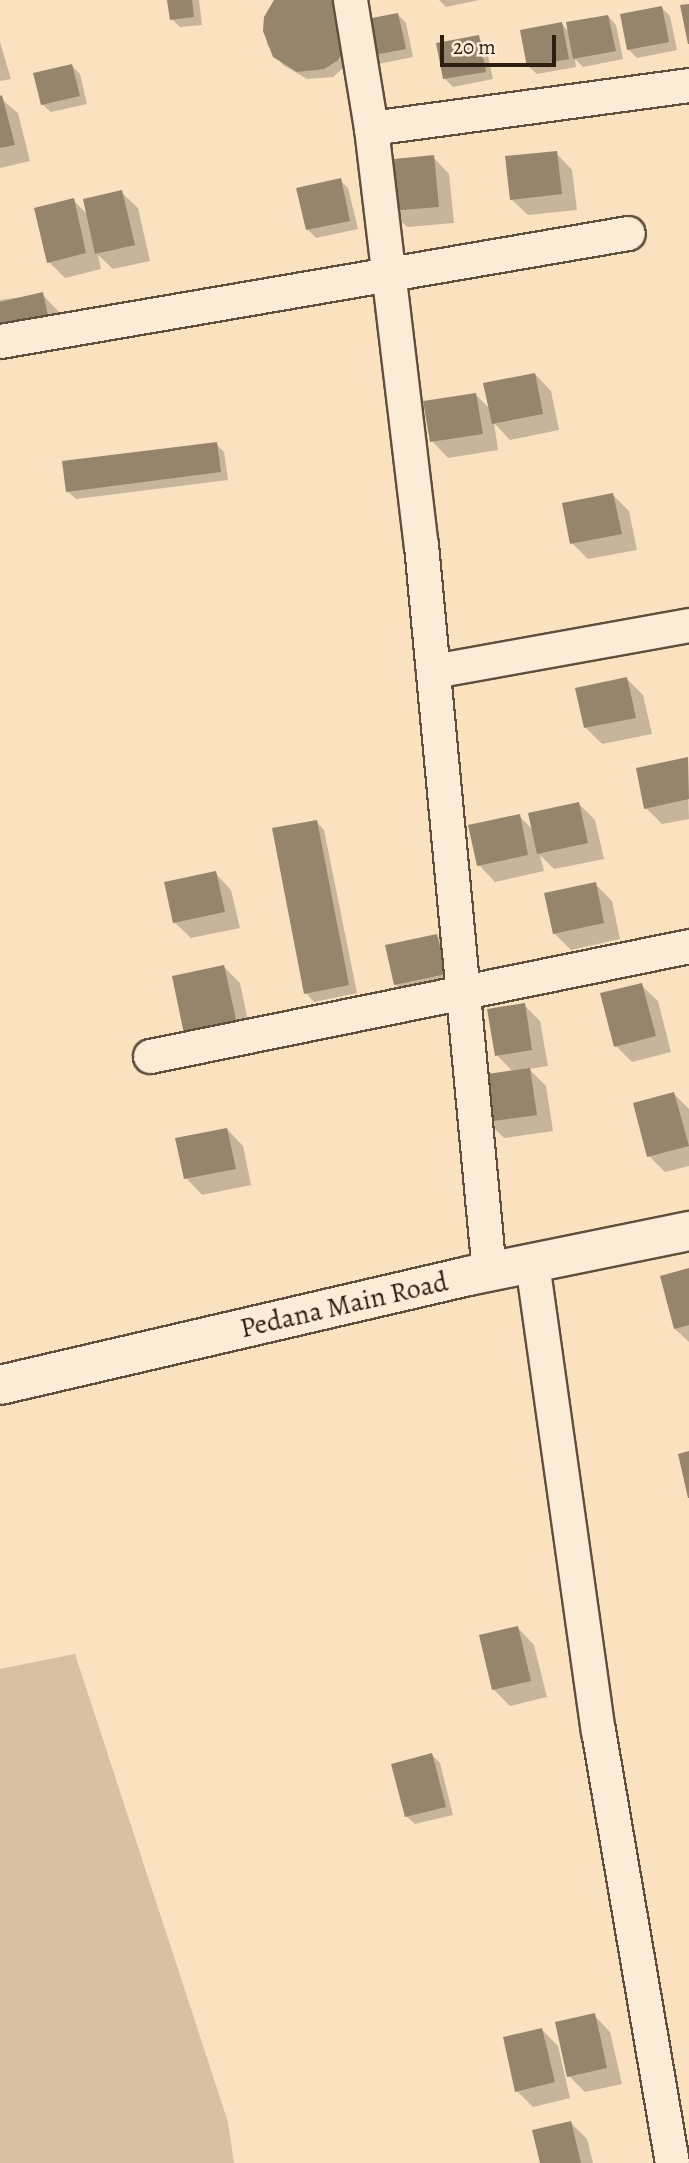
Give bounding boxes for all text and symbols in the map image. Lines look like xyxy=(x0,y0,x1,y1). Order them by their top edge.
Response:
scale bar xyxy=(444,21,560,65)
text: 20 m xyxy=(453,33,496,61)
street label: Pedana Main Road xyxy=(237,1265,451,1345)

